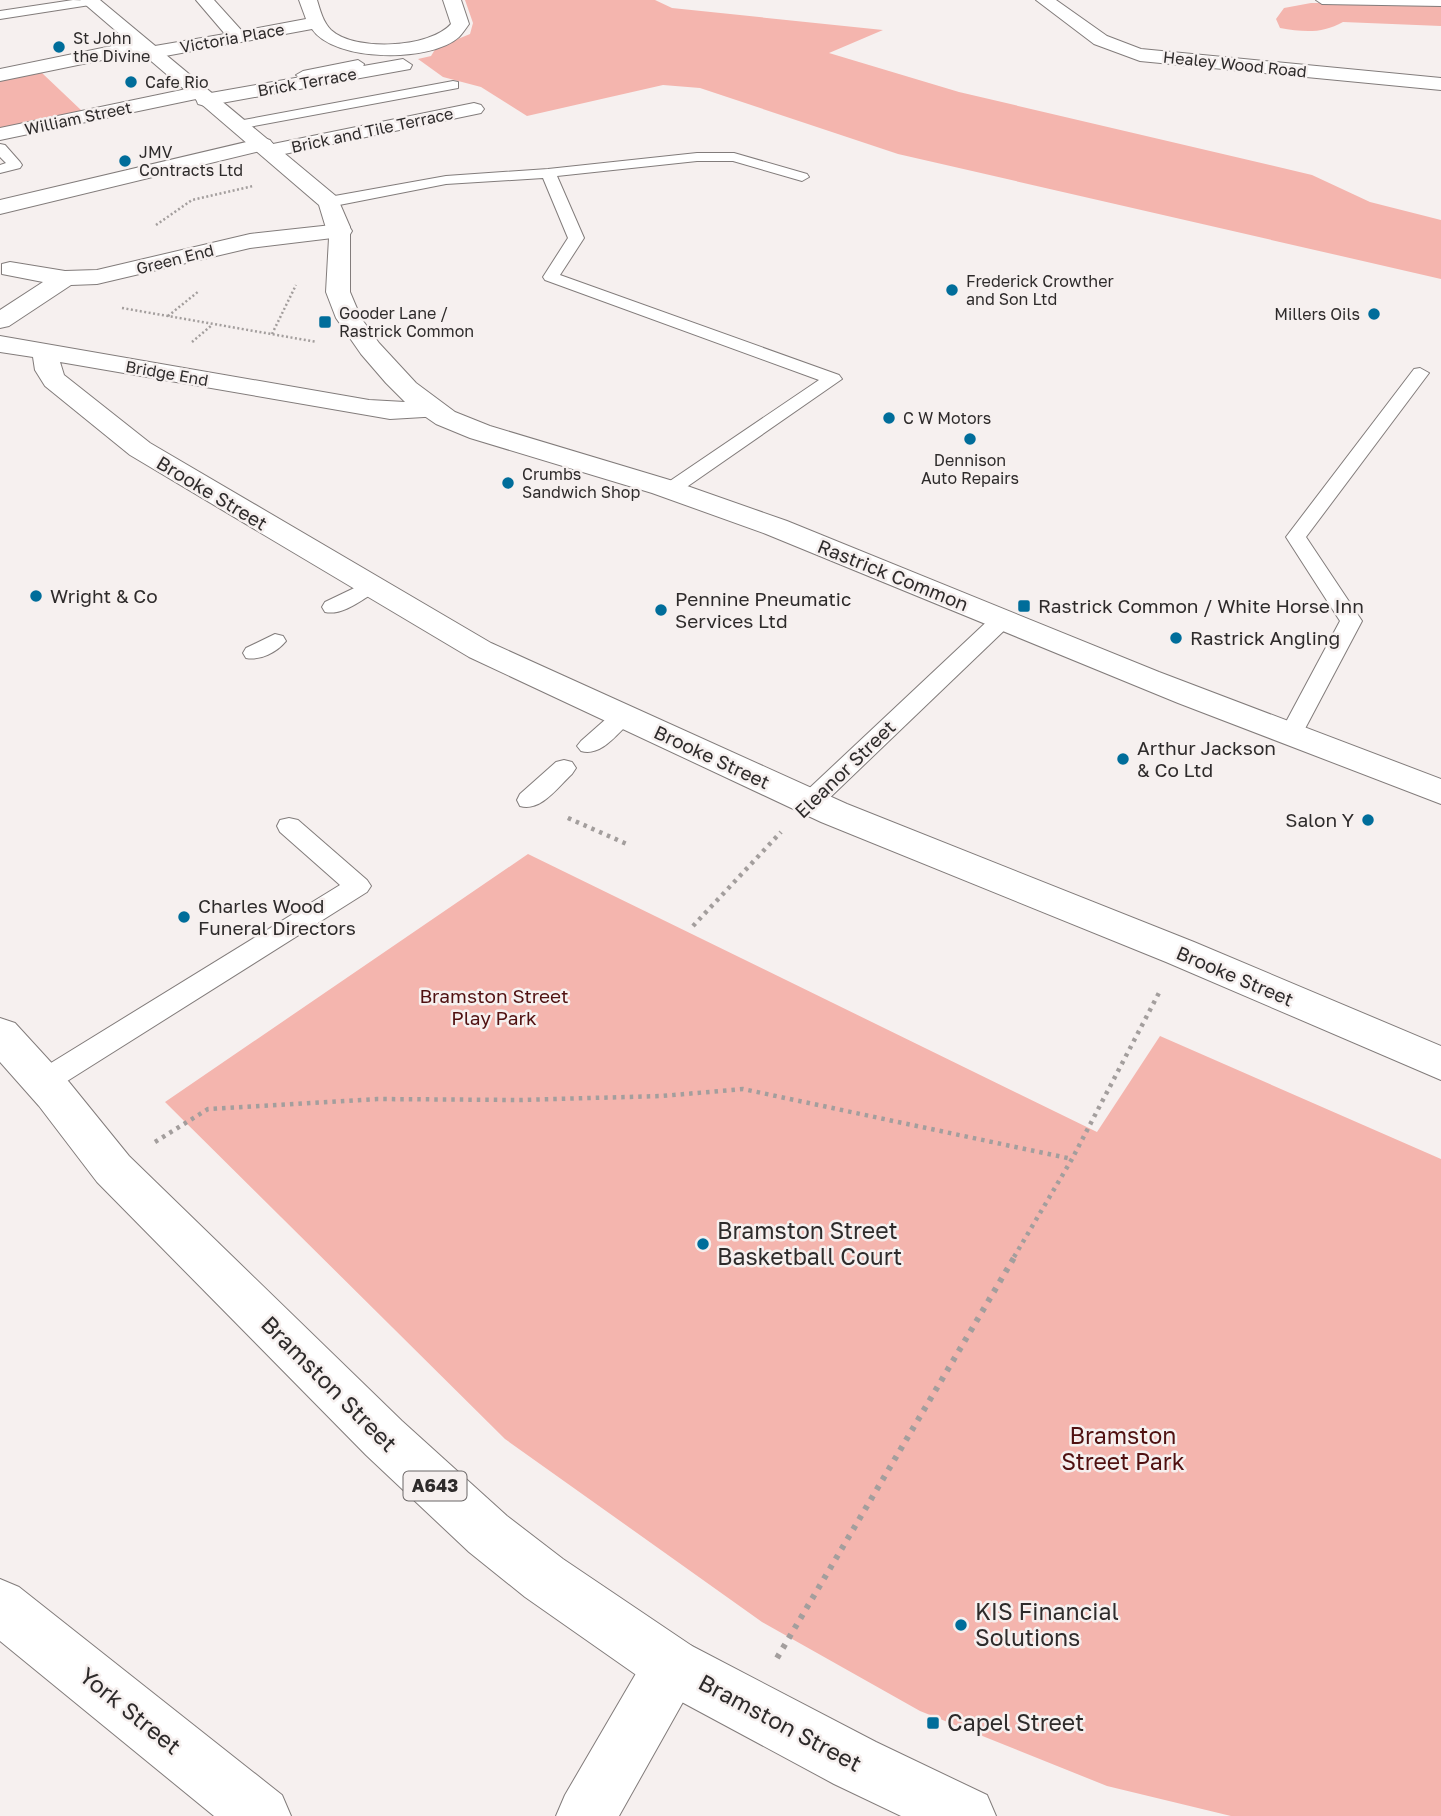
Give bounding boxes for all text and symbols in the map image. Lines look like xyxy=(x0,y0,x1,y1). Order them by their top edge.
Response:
street label: Victoria Place xyxy=(178,19,286,57)
place label: St John the Divine xyxy=(73,28,150,66)
marker: St John the Divine xyxy=(51,39,67,55)
street label: Healey Wood Road xyxy=(1162,47,1308,81)
street label: Brick Terrace xyxy=(256,63,358,101)
place label: Cafe Rio xyxy=(145,72,209,92)
marker: Cafe Rio xyxy=(123,74,139,90)
street label: William Street xyxy=(23,97,133,139)
street label: Brick and Tile Terrace xyxy=(289,103,455,157)
place label: JMV Contracts Ltd xyxy=(139,142,243,180)
marker: JMV Contracts Ltd xyxy=(117,153,133,169)
street label: Green End xyxy=(134,240,216,278)
place label: Frederick Crowther and Son Ltd xyxy=(966,271,1114,309)
marker: Frederick Crowther and Son Ltd xyxy=(944,282,960,298)
place label: Gooder Lane / Rastrick Common xyxy=(339,303,474,341)
place label: Millers Oils xyxy=(1274,304,1360,324)
marker: Millers Oils xyxy=(1366,306,1382,322)
marker: Gooder Lane / Rastrick Common xyxy=(317,314,333,330)
street label: Bridge End xyxy=(124,356,210,390)
place label: C W Motors xyxy=(903,408,991,428)
marker: C W Motors xyxy=(881,410,897,426)
marker: Dennison Auto Repairs xyxy=(962,431,978,447)
street label: Brooke Street xyxy=(153,450,272,535)
place label: Dennison Auto Repairs xyxy=(921,450,1019,488)
place label: Crumbs Sandwich Shop xyxy=(522,464,640,502)
marker: Crumbs Sandwich Shop xyxy=(500,475,516,491)
street label: Rastrick Common xyxy=(814,534,972,615)
place label: Wright & Co xyxy=(50,584,158,607)
place label: Pennine Pneumatic Services Ltd xyxy=(675,587,851,632)
marker: Wright & Co xyxy=(28,588,44,604)
place label: Rastrick Common / White Horse Inn xyxy=(1038,594,1364,617)
marker: Rastrick Common / White Horse Inn xyxy=(1016,598,1032,614)
marker: Pennine Pneumatic Services Ltd xyxy=(653,602,669,618)
place label: Rastrick Angling xyxy=(1190,626,1340,649)
marker: Rastrick Angling xyxy=(1168,630,1184,646)
street label: Eleanor Street xyxy=(790,715,900,822)
street label: Brooke Street xyxy=(651,720,774,793)
place label: Arthur Jackson & Co Ltd xyxy=(1137,736,1276,781)
marker: Arthur Jackson & Co Ltd xyxy=(1115,751,1131,767)
place label: Salon Y xyxy=(1285,808,1354,831)
marker: Salon Y xyxy=(1360,812,1376,828)
place label: Charles Wood Funeral Directors xyxy=(198,894,356,939)
marker: Charles Wood Funeral Directors xyxy=(176,909,192,925)
street label: Brooke Street xyxy=(1173,941,1297,1011)
park label: Bramston Street Play Park xyxy=(419,984,569,1029)
place label: Bramston Street Basketball Court xyxy=(717,1216,902,1270)
marker: Bramston Street Basketball Court xyxy=(695,1236,711,1252)
street label: Bramston Street xyxy=(256,1310,403,1457)
park label: Bramston Street Park xyxy=(1061,1421,1185,1475)
road number: A643 xyxy=(404,1471,466,1500)
place label: KIS Financial Solutions xyxy=(975,1597,1119,1651)
marker: KIS Financial Solutions xyxy=(953,1617,969,1633)
street label: York Street xyxy=(74,1661,187,1760)
street label: Bramston Street xyxy=(694,1667,867,1777)
place label: Capel Street xyxy=(947,1708,1084,1736)
marker: Capel Street xyxy=(925,1715,941,1731)

